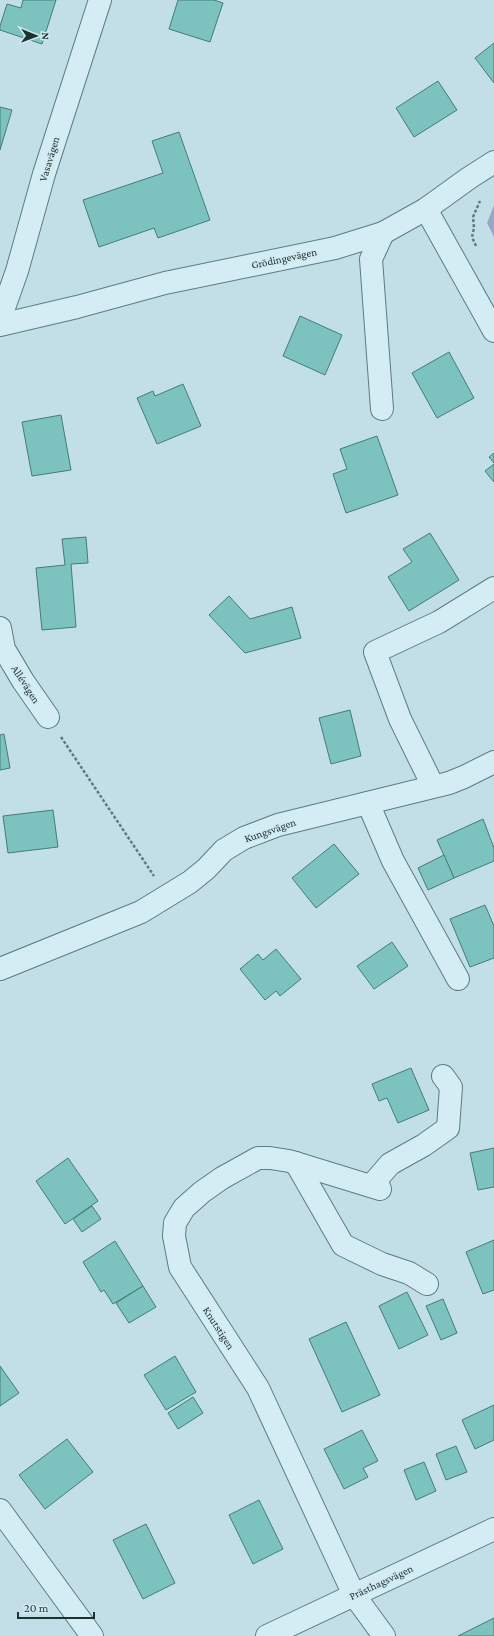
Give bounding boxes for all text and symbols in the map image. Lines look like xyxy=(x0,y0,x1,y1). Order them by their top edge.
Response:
north arrow xyxy=(16,16,56,56)
text: N xyxy=(40,32,52,41)
street label: Vasavägen xyxy=(36,135,62,183)
street label: Grödingevägen xyxy=(250,245,318,272)
street label: Allévägen xyxy=(8,663,43,706)
street label: Kungsvägen xyxy=(243,816,298,845)
street label: Knutstigen xyxy=(200,1304,237,1352)
street label: Prästhagsvägen xyxy=(347,1562,415,1603)
scale bar xyxy=(18,1594,94,1620)
text: 20 m xyxy=(24,1601,49,1615)

